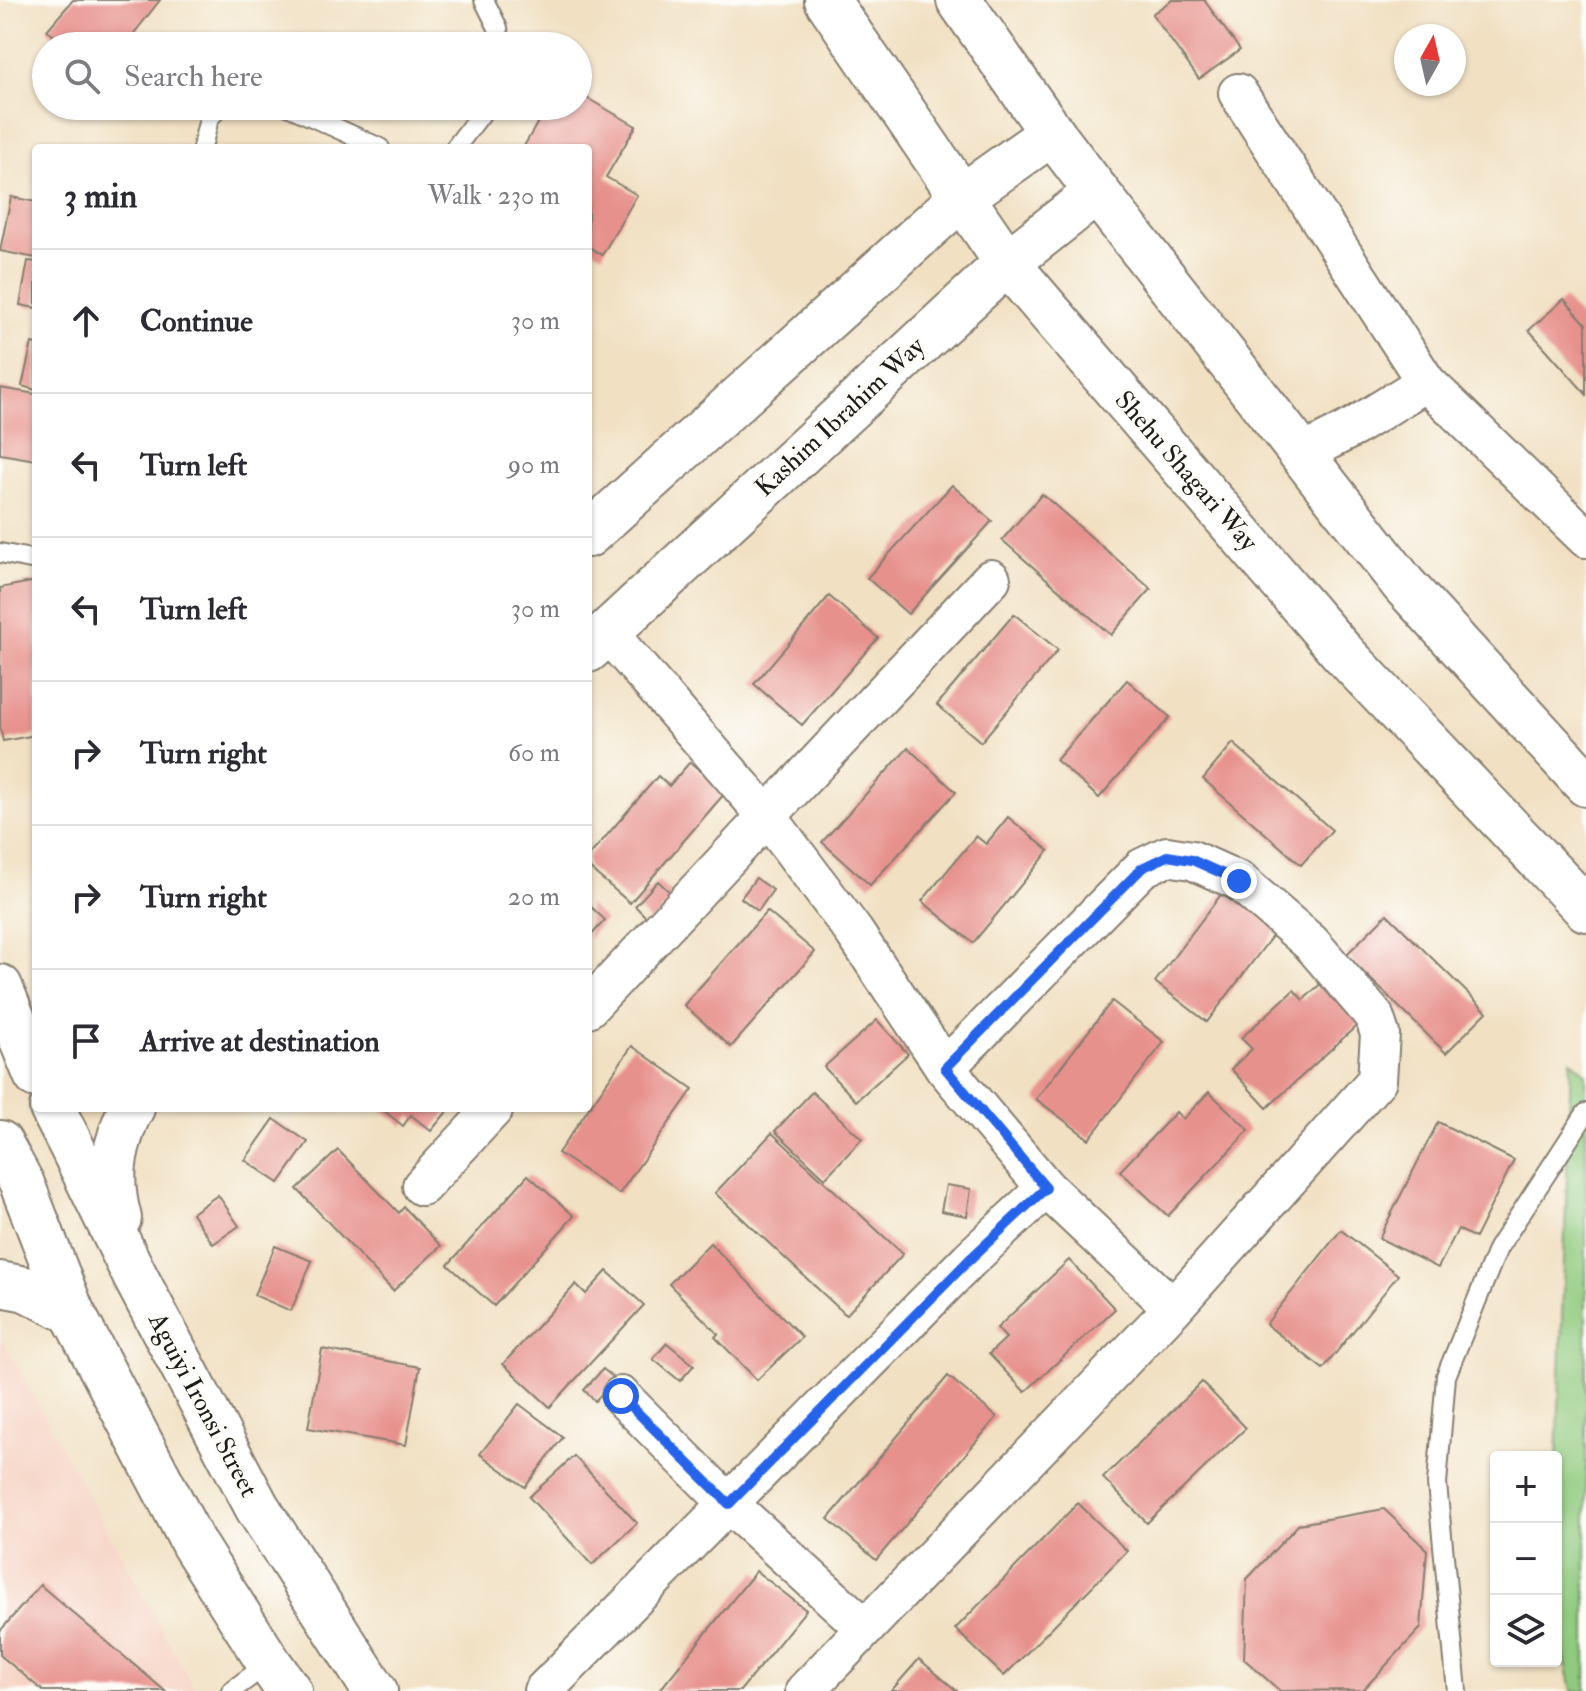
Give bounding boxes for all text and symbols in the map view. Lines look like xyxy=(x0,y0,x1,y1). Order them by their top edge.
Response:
north arrow xyxy=(1394,24,1466,96)
search box xyxy=(32,32,592,120)
icon: search xyxy=(60,54,104,98)
text: Search here xyxy=(124,58,263,95)
text: 3 min xyxy=(64,175,137,218)
text: Walk · 230 m xyxy=(428,180,560,212)
icon: ahead xyxy=(64,299,108,343)
text: Continue xyxy=(140,303,253,340)
text: 30 m xyxy=(511,305,560,337)
street label: Kashim Ibrahim Way xyxy=(749,330,932,504)
street label: Shehu Shagari Way xyxy=(1108,384,1265,558)
icon: left xyxy=(64,443,108,487)
text: Turn left xyxy=(140,447,247,484)
text: 90 m xyxy=(508,449,560,481)
icon: left xyxy=(64,587,108,631)
text: Turn left xyxy=(140,591,247,628)
text: 30 m xyxy=(511,593,560,625)
icon: right xyxy=(64,731,108,775)
text: Turn right xyxy=(140,735,267,772)
text: 60 m xyxy=(508,737,560,769)
route end xyxy=(1221,863,1257,899)
icon: right xyxy=(64,875,108,919)
text: Turn right xyxy=(140,879,267,916)
text: 20 m xyxy=(508,881,560,913)
icon: arrive xyxy=(64,1019,108,1063)
text: Arrive at destination xyxy=(140,1023,380,1060)
street label: Aguiyi Ironsi Street xyxy=(141,1307,265,1502)
route start xyxy=(603,1378,639,1414)
map controls xyxy=(1490,1451,1562,1667)
button: + xyxy=(1490,1451,1562,1523)
button: − xyxy=(1490,1523,1562,1595)
button: layers xyxy=(1490,1595,1562,1667)

